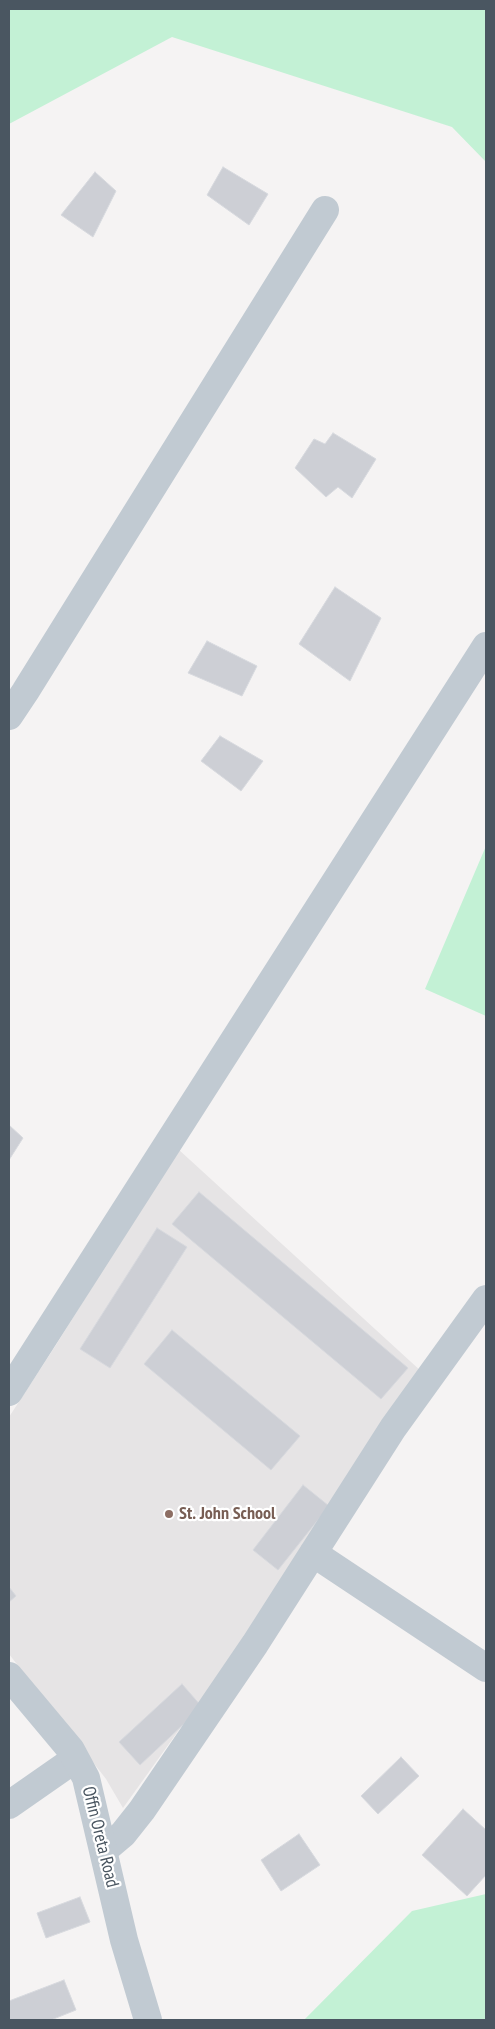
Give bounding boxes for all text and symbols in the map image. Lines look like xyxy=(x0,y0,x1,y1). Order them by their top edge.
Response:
place label: St. John School xyxy=(179,1503,275,1525)
marker: St. John School xyxy=(163,1508,175,1520)
street label: Offin Oreta Road xyxy=(77,1784,123,1890)

